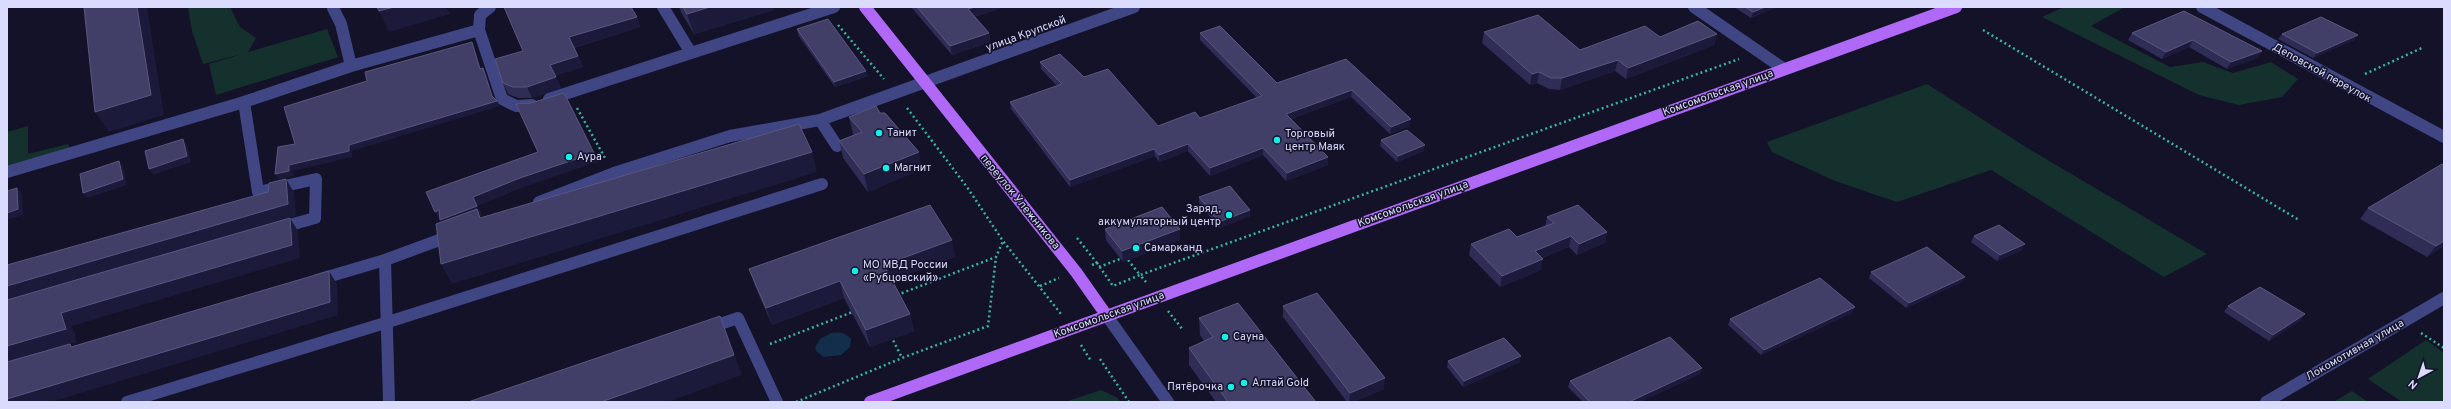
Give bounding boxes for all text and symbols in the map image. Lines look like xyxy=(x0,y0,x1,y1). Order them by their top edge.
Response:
street label: улица Крупской xyxy=(984,13,1068,55)
street label: Деповской переулок xyxy=(2270,40,2374,106)
street label: Комсомольская улица xyxy=(1661,66,1775,120)
place label: Танит xyxy=(887,126,917,140)
place label: Торговый центр Маяк xyxy=(1285,127,1345,154)
marker: Танит xyxy=(874,128,884,138)
marker: Торговый центр Маяк xyxy=(1272,135,1282,145)
place label: Аура xyxy=(577,150,602,164)
street label: переулок Улежникова xyxy=(977,151,1063,253)
marker: Аура xyxy=(564,152,574,162)
place label: Магнит xyxy=(894,161,931,175)
marker: Магнит xyxy=(881,163,891,173)
street label: Комсомольская улица xyxy=(1356,177,1470,231)
place label: Заряд, аккумуляторный центр xyxy=(1098,202,1222,229)
marker: Заряд, аккумуляторный центр xyxy=(1224,210,1234,220)
place label: Самарканд xyxy=(1144,241,1203,255)
marker: Самарканд xyxy=(1131,243,1141,253)
place label: МО МВД России «Рубцовский» xyxy=(863,258,948,285)
marker: МО МВД России «Рубцовский» xyxy=(850,266,860,276)
street label: Комсомольская улица xyxy=(1052,288,1166,342)
street label: Локомотивная улица xyxy=(2303,316,2407,384)
place label: Сауна xyxy=(1233,330,1264,344)
marker: Сауна xyxy=(1220,332,1230,342)
north arrow xyxy=(2399,357,2439,397)
place label: Алтай Gold xyxy=(1252,376,1309,390)
text: N xyxy=(2406,376,2421,392)
marker: Алтай Gold xyxy=(1239,378,1249,388)
place label: Пятёрочка xyxy=(1167,380,1223,394)
marker: Пятёрочка xyxy=(1226,382,1236,392)

